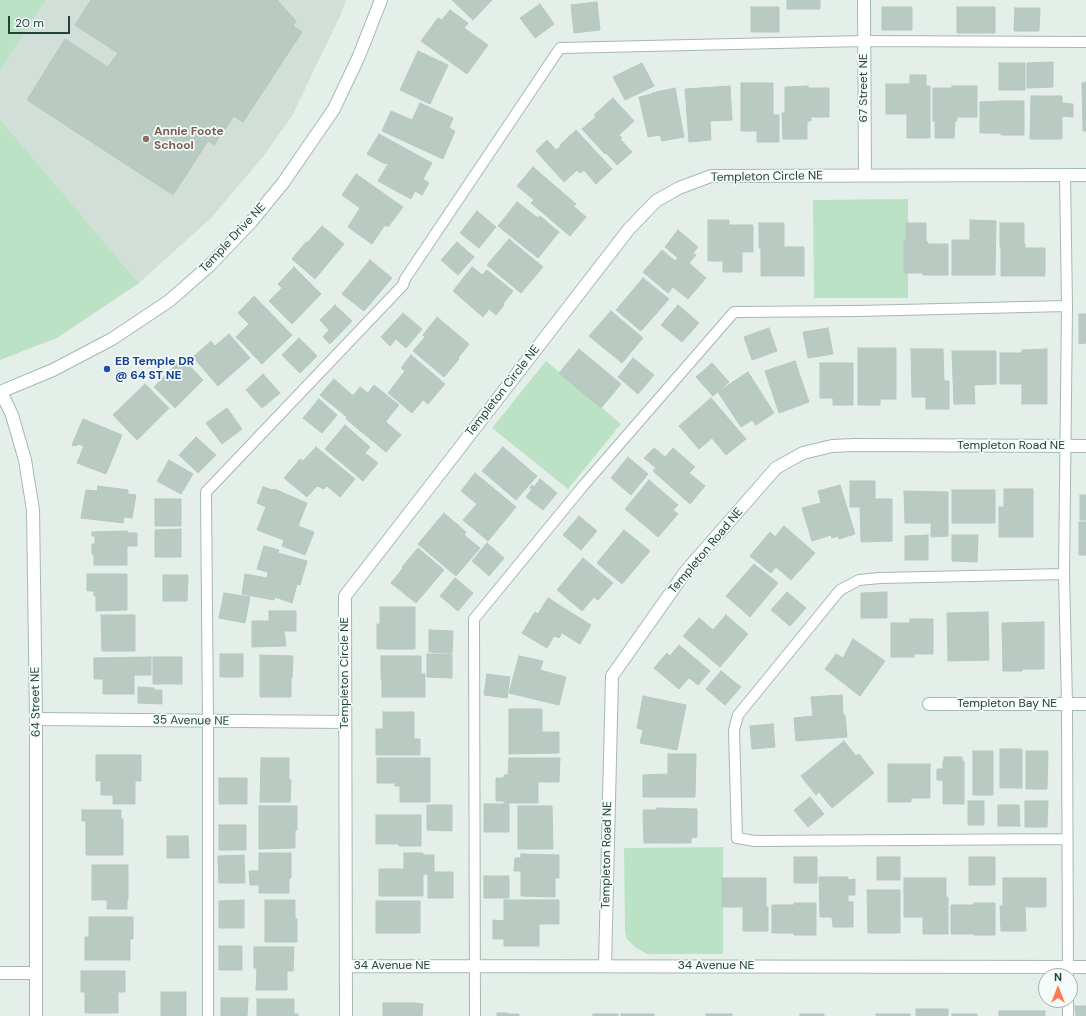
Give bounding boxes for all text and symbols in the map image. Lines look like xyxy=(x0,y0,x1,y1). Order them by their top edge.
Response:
scale bar xyxy=(10,8,72,34)
text: 20 m xyxy=(15,15,44,31)
street label: 67 Street NE xyxy=(857,53,871,123)
place label: Annie Foote School xyxy=(154,125,224,153)
marker: Annie Foote School xyxy=(141,134,151,144)
street label: Templeton Circle NE xyxy=(711,169,823,185)
street label: Temple Drive NE xyxy=(197,200,269,276)
street label: Templeton Circle NE xyxy=(463,342,543,440)
place label: EB Temple DR @ 64 ST NE xyxy=(115,355,194,383)
marker: EB Temple DR @ 64 ST NE xyxy=(102,364,112,374)
street label: Templeton Road NE xyxy=(957,439,1065,453)
street label: Templeton Road NE xyxy=(666,505,746,597)
street label: Templeton Circle NE xyxy=(338,617,352,729)
street label: 64 Street NE xyxy=(28,667,44,737)
street label: Templeton Bay NE xyxy=(957,697,1057,711)
street label: 35 Avenue NE xyxy=(153,713,229,729)
street label: Templeton Road NE xyxy=(599,801,615,909)
street label: 34 Avenue NE xyxy=(354,959,430,973)
street label: 34 Avenue NE xyxy=(678,959,754,973)
north arrow xyxy=(1038,968,1078,1008)
text: N xyxy=(1054,970,1062,984)

